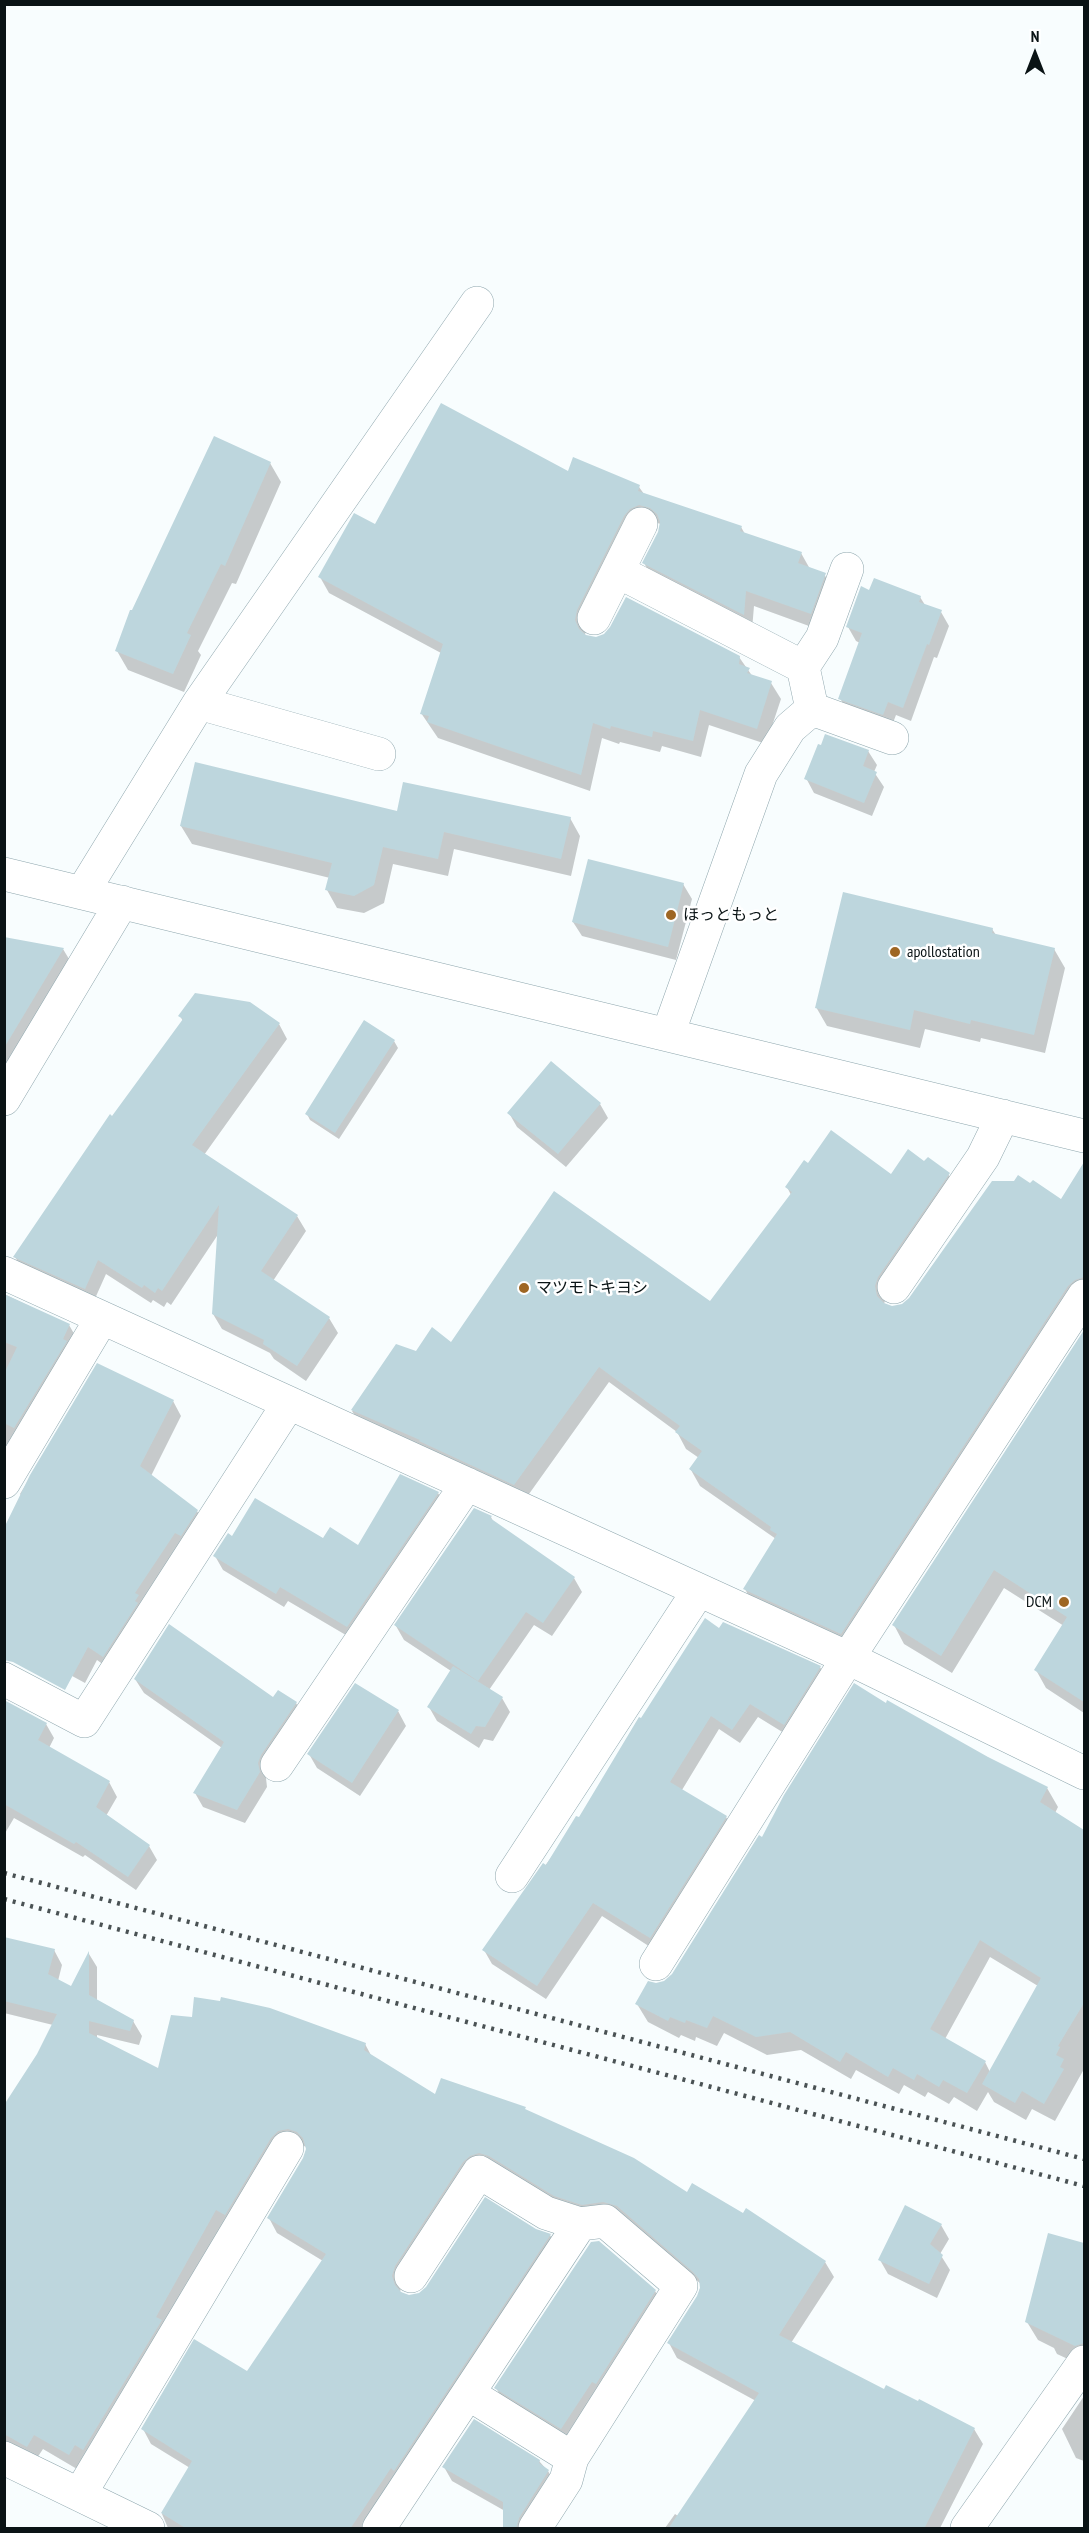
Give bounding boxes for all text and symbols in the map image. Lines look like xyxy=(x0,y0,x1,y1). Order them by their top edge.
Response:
north arrow xyxy=(1005,24,1065,84)
text: N xyxy=(1031,26,1039,46)
place label: ほっともっと xyxy=(683,905,779,925)
marker: ほっともっと xyxy=(664,908,678,922)
place label: apollostation xyxy=(907,942,980,962)
marker: apollostation xyxy=(888,945,902,959)
place label: マツモトキヨシ xyxy=(536,1278,648,1298)
marker: マツモトキヨシ xyxy=(517,1281,531,1295)
place label: DCM xyxy=(1026,1592,1052,1612)
marker: DCM xyxy=(1057,1595,1071,1609)

